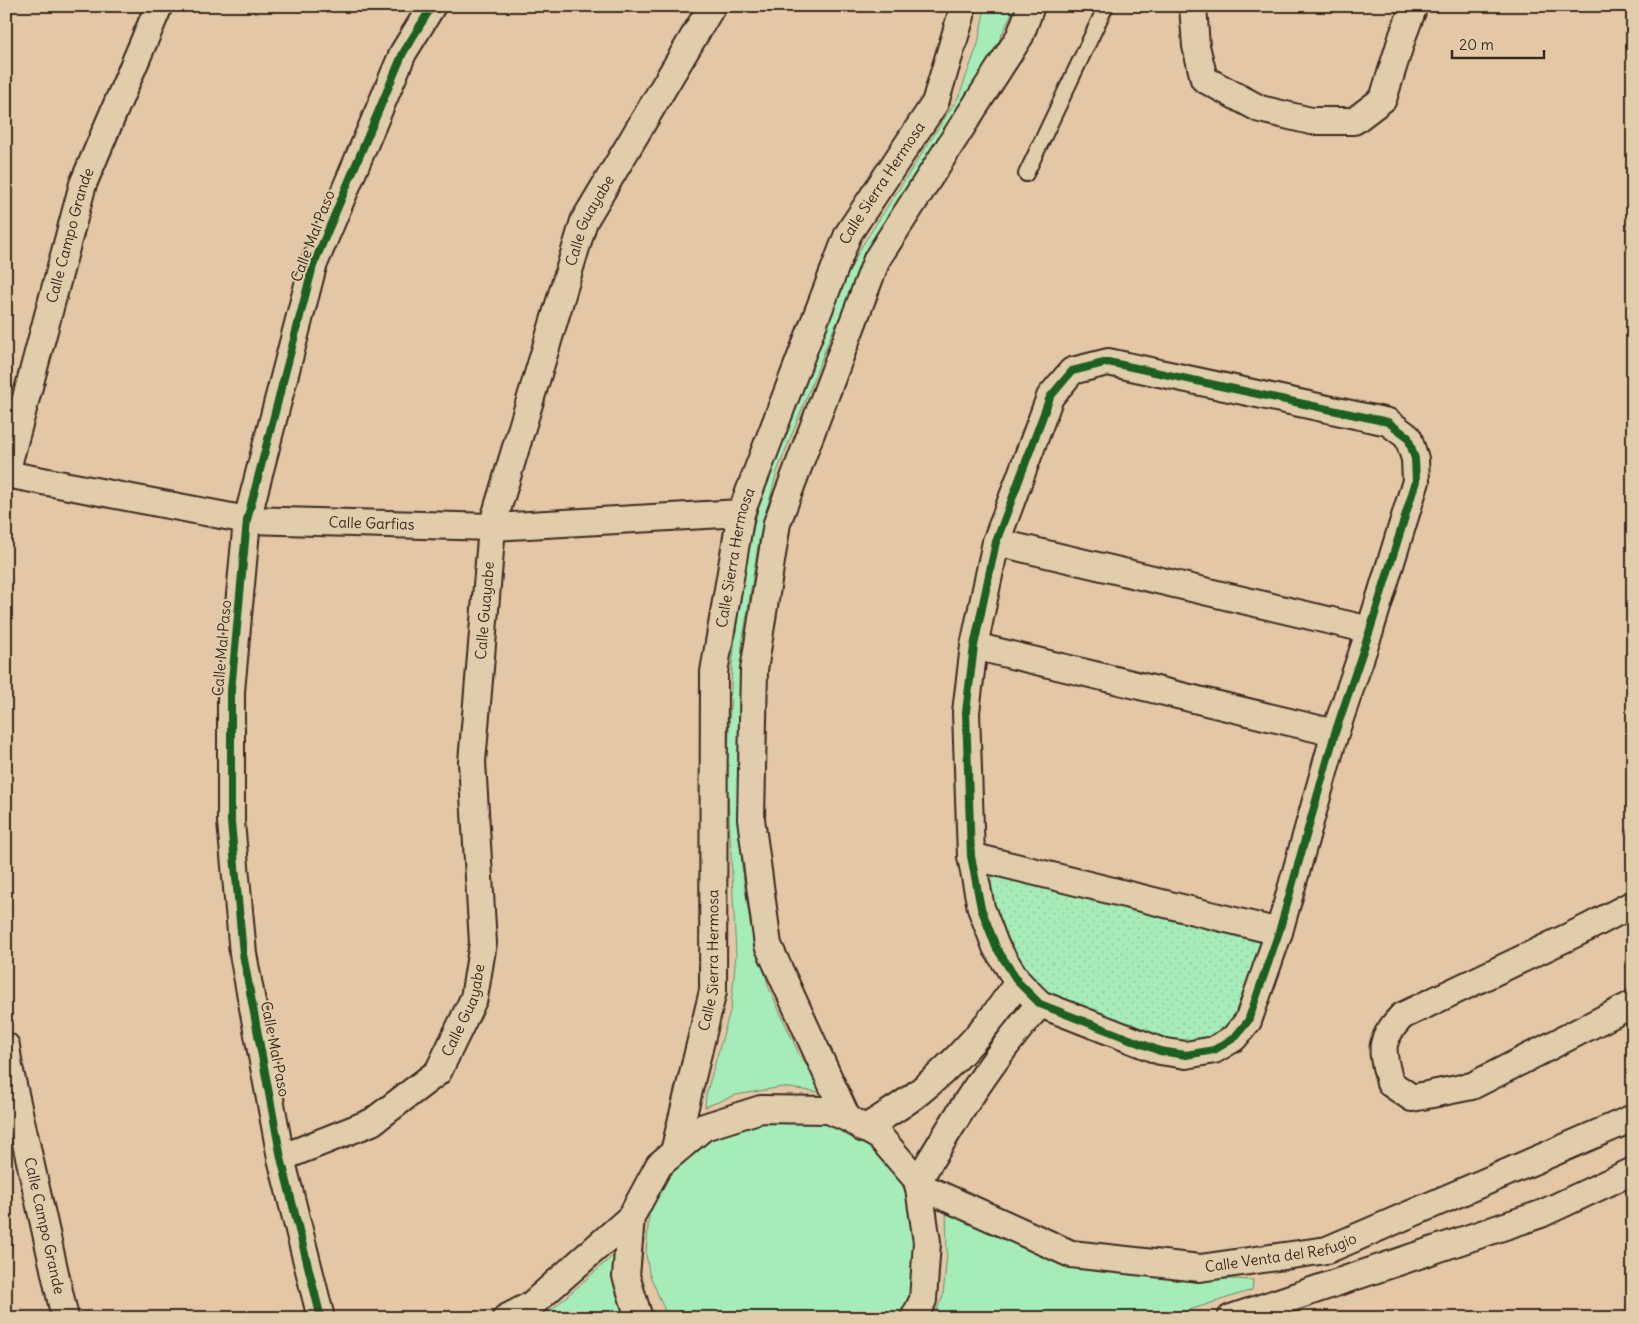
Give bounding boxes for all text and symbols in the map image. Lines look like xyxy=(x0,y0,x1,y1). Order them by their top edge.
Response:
scale bar xyxy=(1452,28,1544,60)
text: 20 m xyxy=(1459,35,1494,54)
street label: Calle Sierra Hermosa xyxy=(835,118,929,247)
street label: Calle Campo Grande xyxy=(42,165,98,305)
street label: Calle Guayabe xyxy=(561,171,618,268)
street label: Calle Mal Paso xyxy=(286,187,339,284)
street label: Calle Sierra Hermosa xyxy=(712,484,759,629)
street label: Calle Garfias xyxy=(328,512,415,534)
street label: Calle Guayabe xyxy=(471,561,498,660)
street label: Calle Mal Paso xyxy=(208,599,235,697)
street label: Calle Sierra Hermosa xyxy=(694,889,723,1033)
street label: Calle Guayabe xyxy=(437,963,488,1060)
street label: Calle Mal Paso xyxy=(257,1000,294,1098)
street label: Calle Campo Grande xyxy=(20,1155,69,1296)
street label: Calle Venta del Refugio xyxy=(1204,1228,1359,1276)

